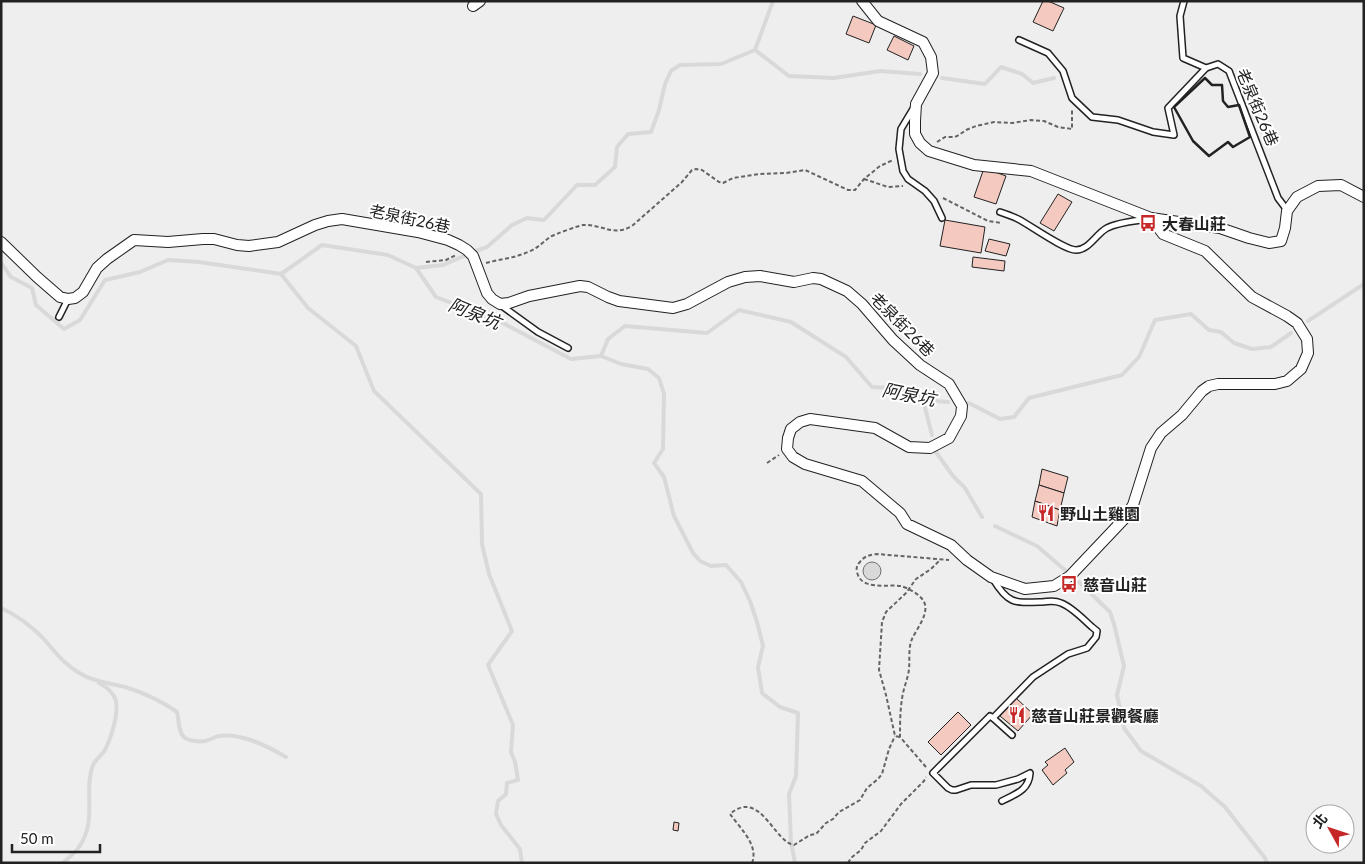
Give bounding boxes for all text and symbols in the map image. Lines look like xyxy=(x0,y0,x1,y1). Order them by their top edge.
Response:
street label: 老泉街26巷 xyxy=(1233,65,1283,149)
street label: 老泉街26巷 xyxy=(368,200,452,236)
bus stop icon: 大春山莊 xyxy=(1138,213,1158,233)
place label: 大春山莊 xyxy=(1162,214,1226,233)
street label: 老泉街26巷 xyxy=(867,288,939,360)
water label: 阿泉坑 xyxy=(446,293,507,334)
water label: 阿泉坑 xyxy=(880,378,941,411)
restaurant icon: 野山土雞園 xyxy=(1036,503,1056,523)
place label: 野山土雞園 xyxy=(1060,504,1140,523)
bus stop icon: 慈音山莊 xyxy=(1059,574,1079,594)
place label: 慈音山莊 xyxy=(1083,575,1147,594)
restaurant icon: 慈音山莊景觀餐廳 xyxy=(1007,705,1027,725)
place label: 慈音山莊景觀餐廳 xyxy=(1031,706,1159,725)
north arrow xyxy=(1305,804,1355,854)
text: 北 xyxy=(1309,809,1331,831)
scale bar xyxy=(12,822,100,854)
text: 50 m xyxy=(20,829,54,847)

